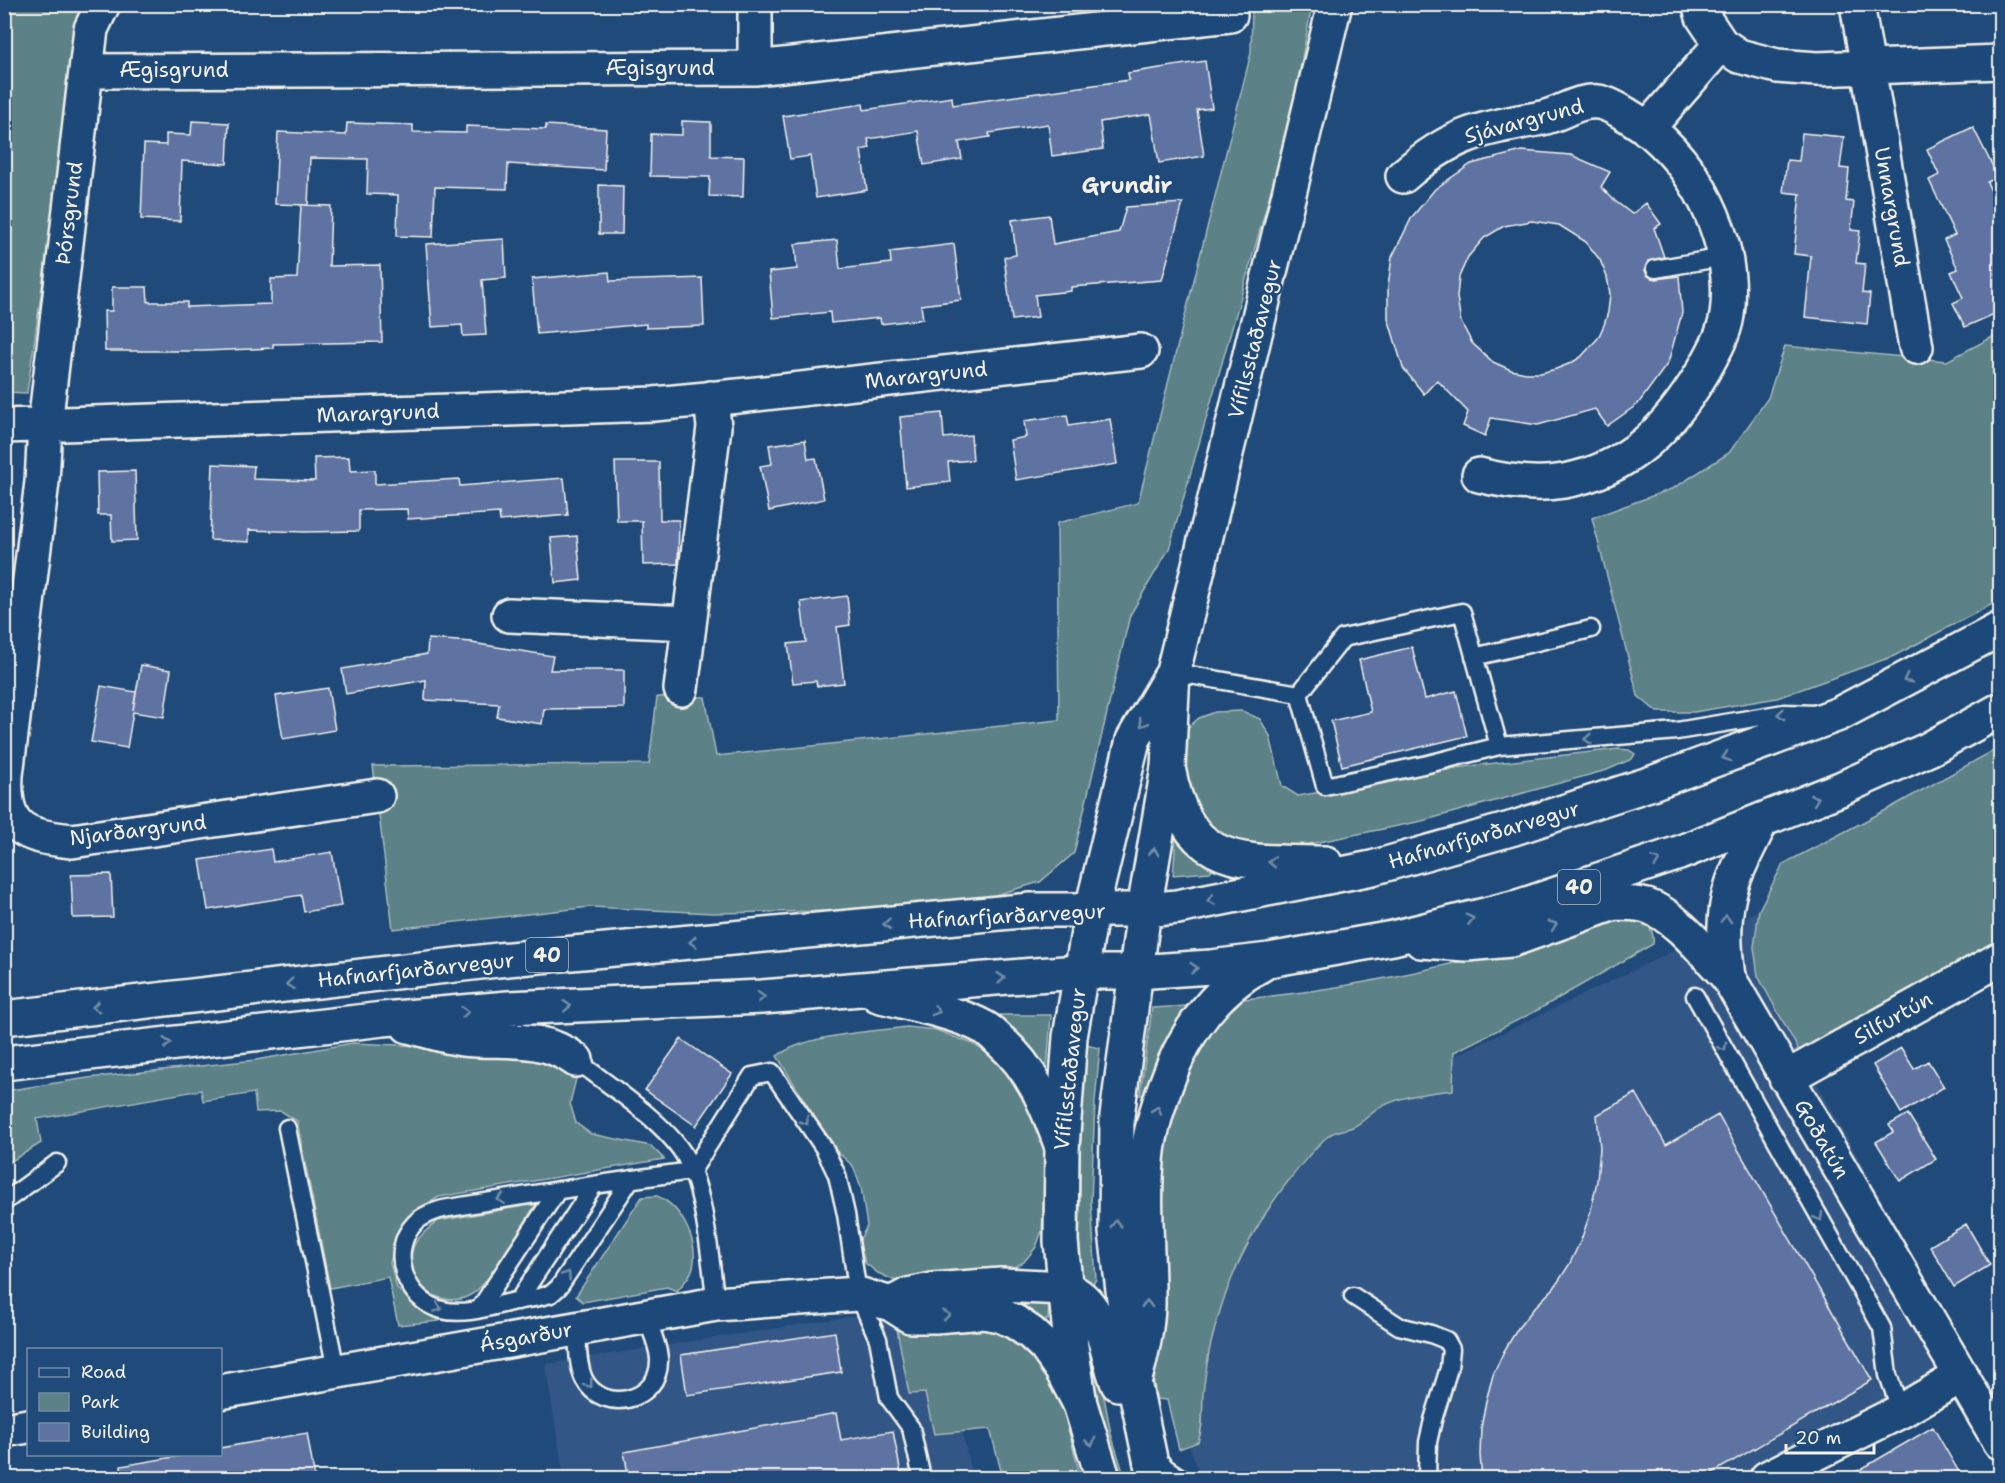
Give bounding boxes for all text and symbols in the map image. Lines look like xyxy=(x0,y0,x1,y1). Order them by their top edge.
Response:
street label: Ægisgrund xyxy=(605,54,715,82)
street label: Ægisgrund xyxy=(119,56,229,84)
street label: Sjávargrund xyxy=(1461,92,1587,150)
street label: Unnargrund xyxy=(1868,145,1916,269)
street label: Þórsgrund xyxy=(49,160,89,266)
district label: Grundir xyxy=(1082,171,1173,200)
street label: Vífilsstaðavegur xyxy=(1222,256,1288,422)
street label: Marargrund xyxy=(863,355,989,395)
street label: Marargrund xyxy=(316,397,440,429)
one-way arrow xyxy=(1902,672,1913,684)
one-way arrow xyxy=(1776,707,1785,720)
one-way arrow xyxy=(1139,717,1150,727)
one-way arrow xyxy=(1583,732,1592,745)
one-way arrow xyxy=(1721,750,1731,763)
street label: Hafnarfjarðarvegur xyxy=(1385,794,1583,876)
one-way arrow xyxy=(1809,794,1820,806)
street label: Njarðargrund xyxy=(68,808,208,852)
one-way arrow xyxy=(1147,848,1160,858)
one-way arrow xyxy=(1650,855,1661,868)
one-way arrow xyxy=(1267,856,1276,868)
road number: 40 xyxy=(1558,870,1600,904)
one-way arrow xyxy=(1207,893,1217,906)
street label: Hafnarfjarðarvegur xyxy=(907,897,1107,935)
one-way arrow xyxy=(1465,914,1475,927)
one-way arrow xyxy=(1719,914,1732,923)
one-way arrow xyxy=(882,917,892,930)
one-way arrow xyxy=(1547,919,1558,932)
one-way arrow xyxy=(688,935,697,948)
road number: 40 xyxy=(526,938,568,972)
street label: Hafnarfjarðarvegur xyxy=(316,946,516,994)
one-way arrow xyxy=(1190,962,1199,975)
one-way arrow xyxy=(997,971,1006,984)
one-way arrow xyxy=(286,977,295,990)
street label: Silfurtún xyxy=(1849,985,1937,1051)
street label: Vífilsstaðavegur xyxy=(1048,986,1092,1152)
one-way arrow xyxy=(757,990,766,1003)
one-way arrow xyxy=(562,999,571,1012)
one-way arrow xyxy=(92,1000,101,1013)
one-way arrow xyxy=(930,1004,941,1016)
one-way arrow xyxy=(461,1006,470,1019)
one-way arrow xyxy=(162,1037,171,1050)
one-way arrow xyxy=(1716,1041,1728,1051)
street label: Goðatún xyxy=(1788,1094,1856,1184)
one-way arrow xyxy=(1150,1105,1162,1116)
one-way arrow xyxy=(798,1114,809,1125)
one-way arrow xyxy=(496,1193,505,1205)
one-way arrow xyxy=(1812,1210,1824,1221)
one-way arrow xyxy=(1110,1219,1122,1228)
one-way arrow xyxy=(560,1271,571,1282)
one-way arrow xyxy=(1141,1300,1153,1309)
one-way arrow xyxy=(432,1301,442,1314)
one-way arrow xyxy=(942,1309,951,1321)
street label: Ásgarður xyxy=(477,1314,575,1359)
legend xyxy=(27,1348,222,1456)
text: Road xyxy=(81,1360,126,1384)
one-way arrow xyxy=(581,1377,592,1388)
text: Park xyxy=(81,1390,120,1414)
scale bar xyxy=(1786,1417,1874,1455)
text: Building xyxy=(81,1420,150,1444)
text: 20 m xyxy=(1795,1426,1841,1450)
one-way arrow xyxy=(1084,1436,1096,1447)

